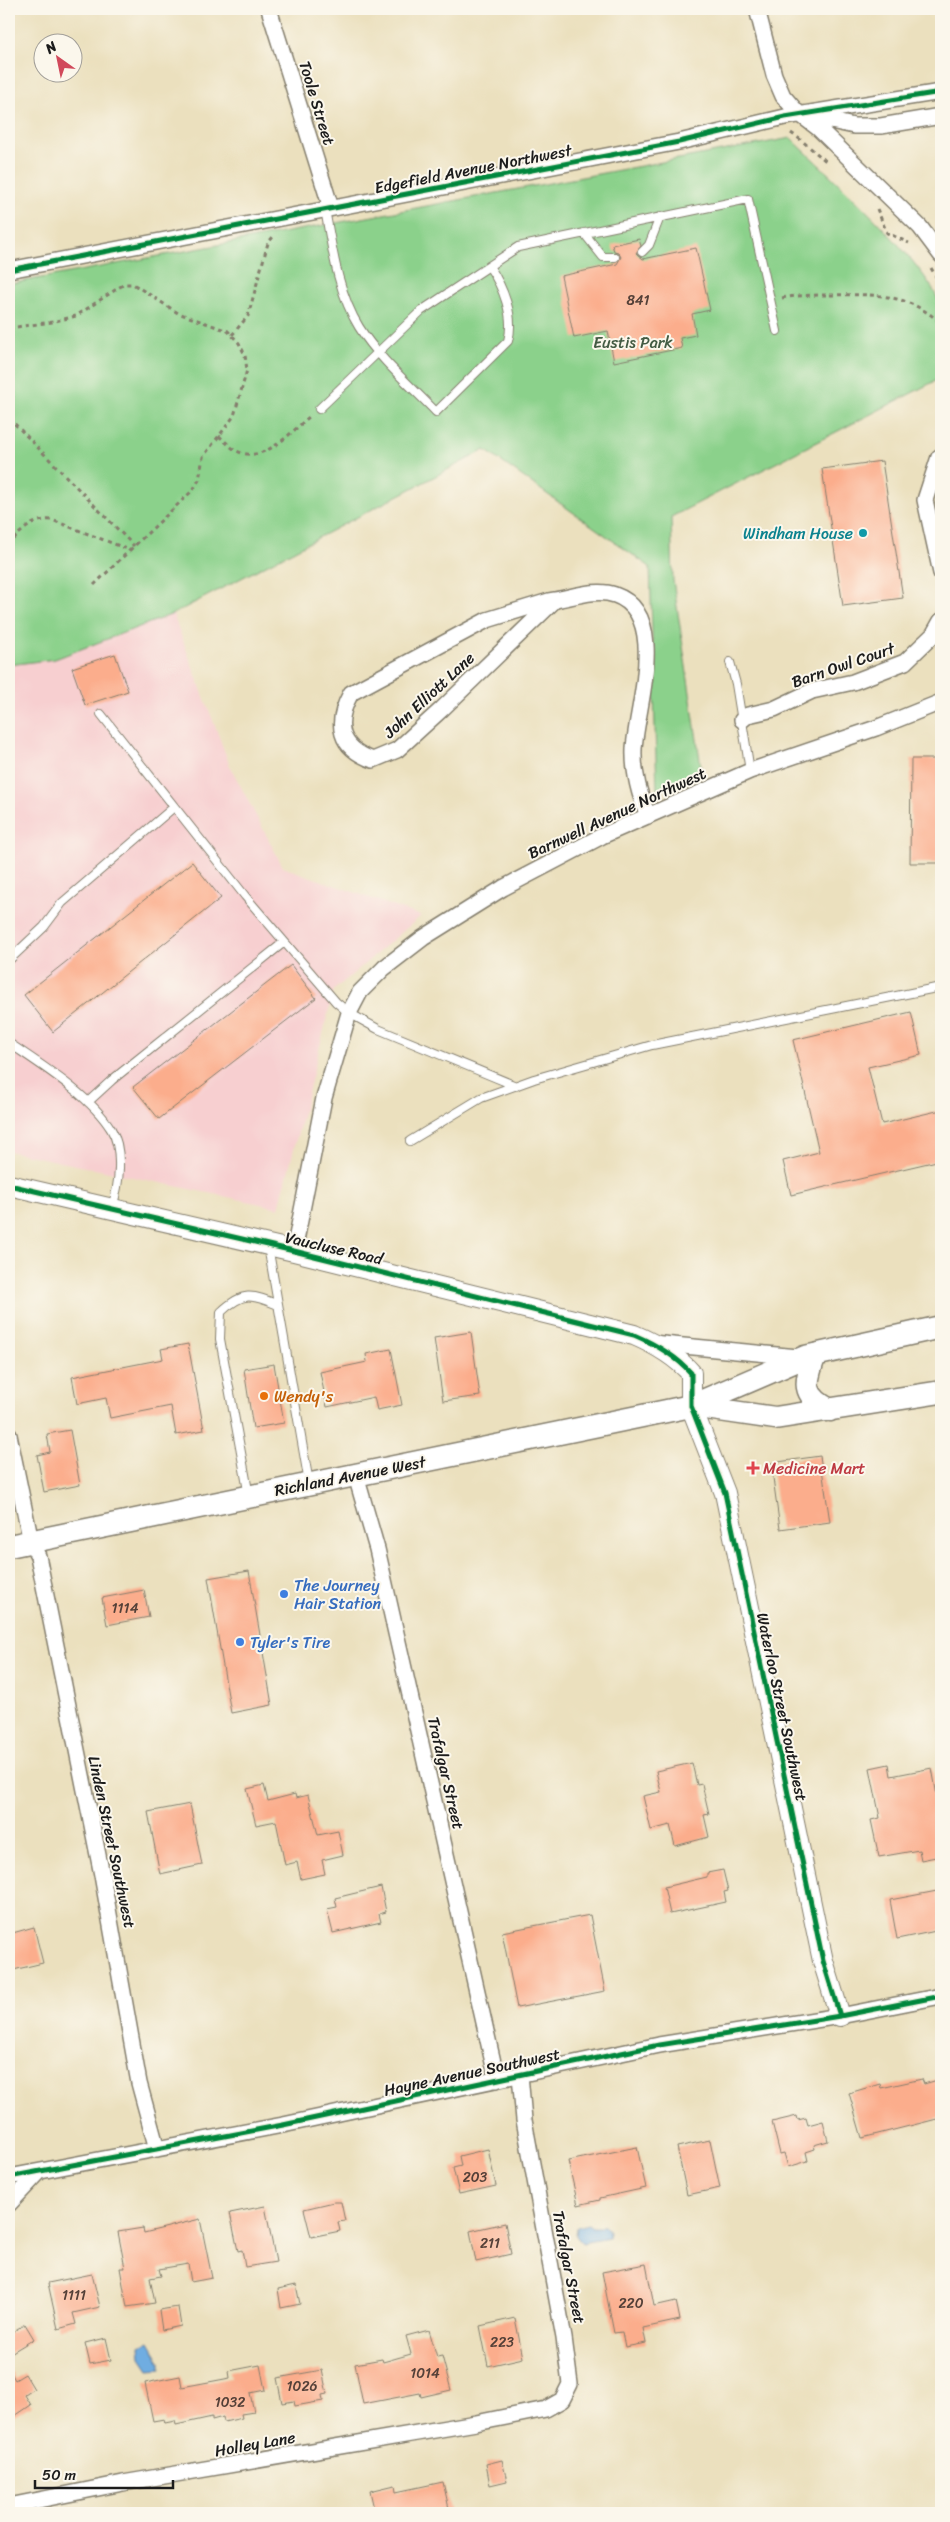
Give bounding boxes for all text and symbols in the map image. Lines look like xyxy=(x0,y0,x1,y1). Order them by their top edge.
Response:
north arrow xyxy=(32,32,82,82)
text: N xyxy=(39,34,62,61)
street label: Toole Street xyxy=(290,57,344,149)
street label: Edgefield Avenue Northwest xyxy=(372,136,575,202)
house number: 841 xyxy=(626,288,650,313)
park label: Eustis Park xyxy=(593,328,673,357)
place label: Windham House xyxy=(743,519,853,548)
marker: Windham House xyxy=(857,527,869,539)
street label: Barn Owl Court xyxy=(788,634,899,696)
street label: John Elliott Lane xyxy=(376,644,482,746)
street label: Barnwell Avenue Northwest xyxy=(523,759,711,867)
street label: Vaucluse Road xyxy=(282,1223,387,1274)
place label: Wendy's xyxy=(274,1382,334,1411)
marker: Wendy's xyxy=(258,1390,270,1402)
street label: Richland Avenue West xyxy=(272,1447,429,1505)
place label: Medicine Mart xyxy=(763,1454,865,1483)
marker: Medicine Mart xyxy=(747,1462,759,1474)
place label: The Journey Hair Station xyxy=(294,1571,382,1618)
marker: The Journey Hair Station xyxy=(278,1588,290,1600)
house number: 1114 xyxy=(112,1596,139,1621)
street label: Waterloo Street Southwest xyxy=(748,1610,816,1804)
place label: Tyler's Tire xyxy=(250,1628,330,1657)
marker: Tyler's Tire xyxy=(234,1636,246,1648)
street label: Trafalgar Street xyxy=(419,1714,473,1832)
street label: Linden Street Southwest xyxy=(80,1753,144,1931)
street label: Hayne Avenue Southwest xyxy=(381,2039,563,2105)
house number: 203 xyxy=(463,2165,488,2190)
street label: Trafalgar Street xyxy=(544,2208,594,2326)
house number: 211 xyxy=(480,2231,500,2256)
house number: 1111 xyxy=(62,2283,86,2308)
house number: 220 xyxy=(618,2291,644,2316)
house number: 223 xyxy=(490,2330,514,2355)
house number: 1014 xyxy=(410,2361,440,2386)
house number: 1026 xyxy=(287,2374,317,2399)
house number: 1032 xyxy=(215,2390,245,2415)
street label: Holley Lane xyxy=(212,2423,298,2465)
scale bar xyxy=(35,2457,172,2489)
text: 50 m xyxy=(42,2462,77,2488)

